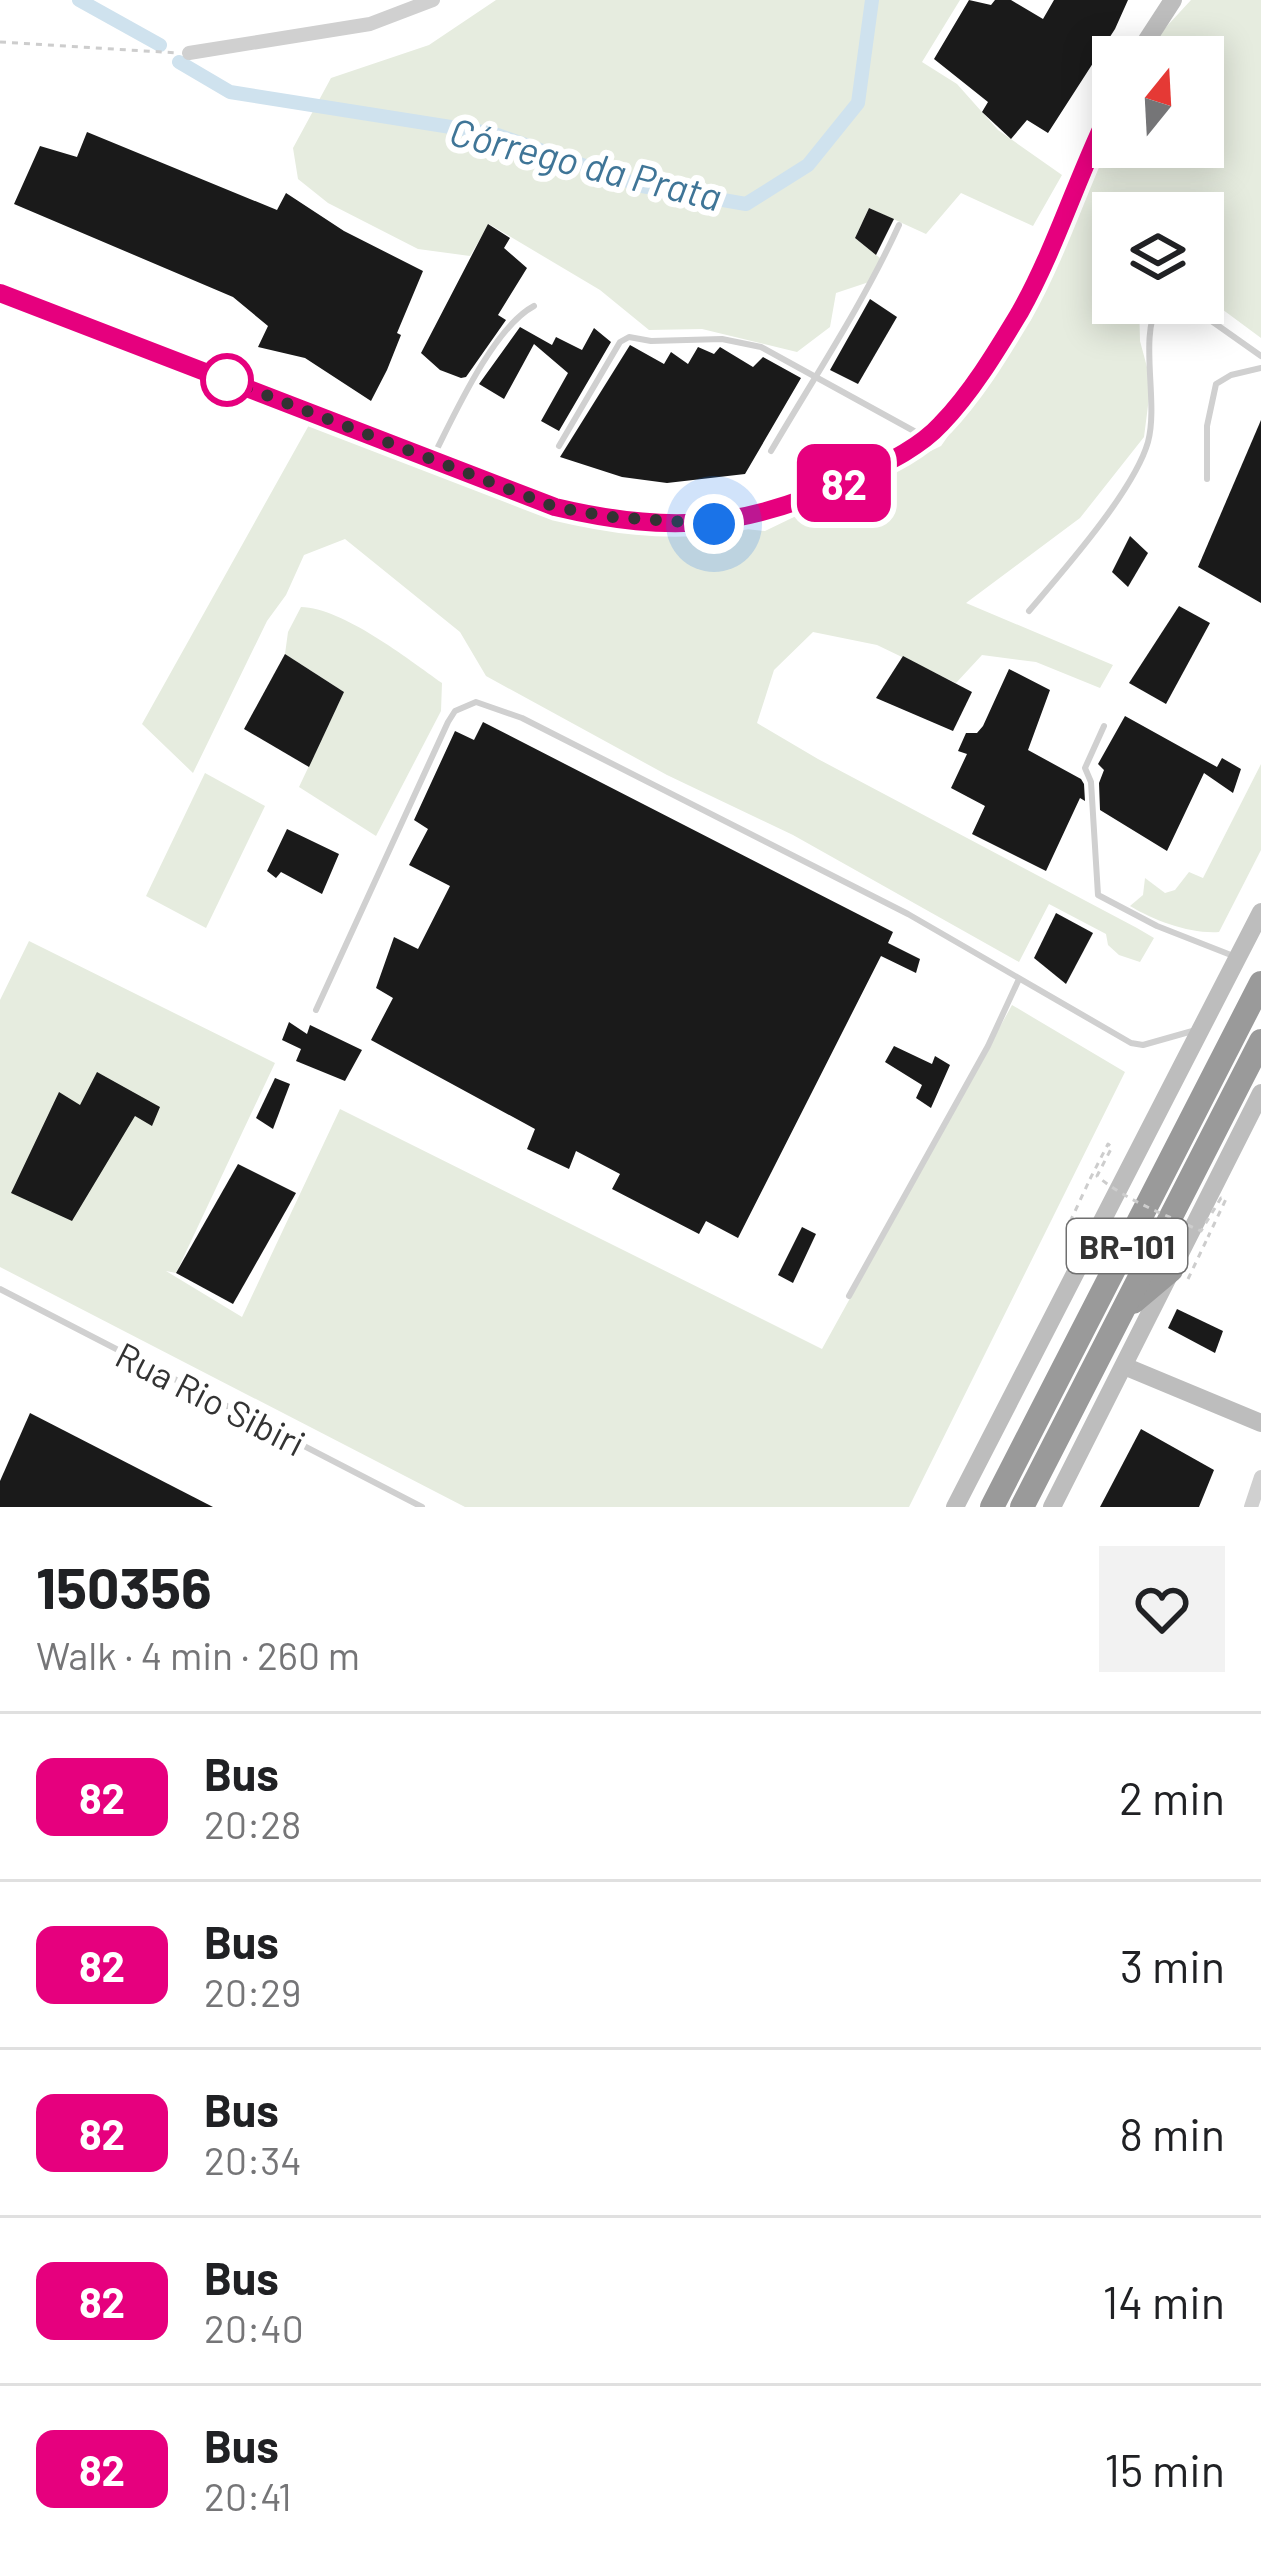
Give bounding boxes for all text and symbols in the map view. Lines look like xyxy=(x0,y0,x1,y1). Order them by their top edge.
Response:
north arrow xyxy=(1092,36,1224,168)
map controls xyxy=(1092,36,1224,324)
water label: Córrego da Prata xyxy=(445,107,727,219)
button: layers xyxy=(1092,192,1224,324)
unlabelled marker xyxy=(202,355,252,405)
line badge: 82 xyxy=(790,444,898,522)
text: 82 xyxy=(821,458,867,508)
your location xyxy=(684,494,744,554)
road number: BR-101 xyxy=(1067,1219,1187,1273)
street label: Rua Rio Sibiri xyxy=(109,1332,313,1464)
button: heart xyxy=(1099,1546,1225,1672)
text: 150356 xyxy=(36,1552,212,1620)
text: Walk · 4 min · 260 m xyxy=(36,1631,360,1678)
text: Bus xyxy=(204,1746,279,1800)
text: 2 min xyxy=(1119,1770,1225,1824)
text: 82 xyxy=(79,1772,125,1822)
text: 20:28 xyxy=(204,1800,301,1847)
text: Bus xyxy=(204,1914,279,1968)
text: 3 min xyxy=(1120,1938,1225,1992)
text: 82 xyxy=(79,1940,125,1990)
text: 20:29 xyxy=(204,1968,301,2015)
text: Bus xyxy=(204,2082,279,2136)
text: 8 min xyxy=(1120,2106,1225,2160)
text: 82 xyxy=(79,2108,125,2158)
text: 20:34 xyxy=(204,2136,302,2183)
text: Bus xyxy=(204,2250,279,2304)
text: 14 min xyxy=(1103,2274,1225,2328)
text: 82 xyxy=(79,2276,125,2326)
text: 20:40 xyxy=(204,2304,304,2351)
text: Bus xyxy=(204,2418,279,2472)
text: 15 min xyxy=(1104,2442,1225,2496)
text: 82 xyxy=(79,2444,125,2494)
text: 20:41 xyxy=(204,2472,292,2519)

